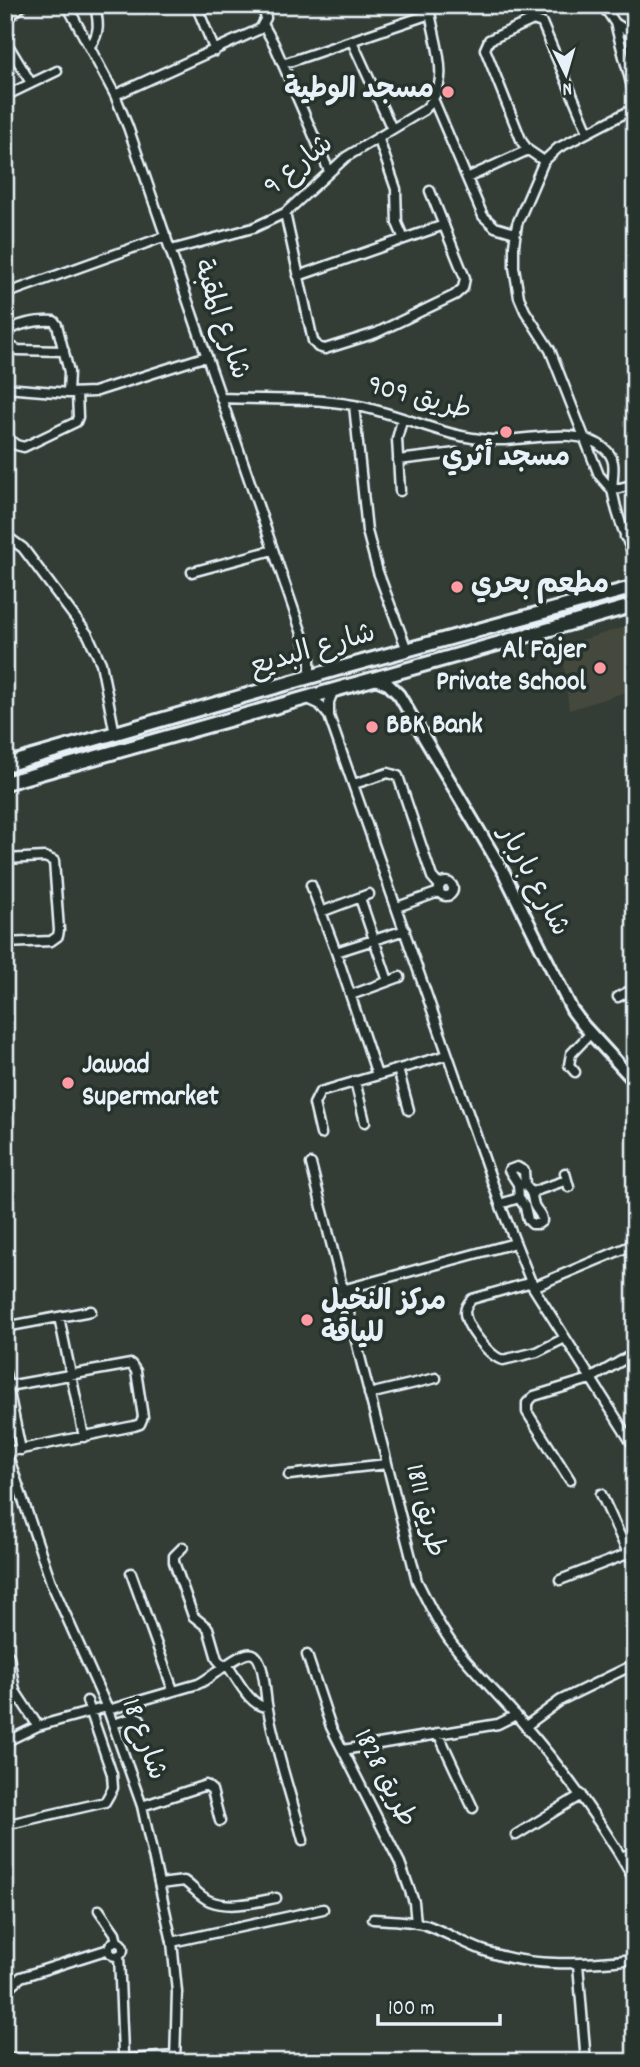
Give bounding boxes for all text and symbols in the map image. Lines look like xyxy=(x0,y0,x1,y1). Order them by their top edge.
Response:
north arrow xyxy=(532,38,602,108)
place label: مسجد الوطية xyxy=(284,72,434,112)
text: N xyxy=(561,74,573,101)
marker: مسجد الوطية xyxy=(440,84,456,100)
street label: شارع 9 xyxy=(256,126,344,208)
street label: شارع المقبة xyxy=(180,254,258,386)
street label: طريق 909 xyxy=(363,367,475,433)
marker: مسجد أثري xyxy=(498,424,514,440)
place label: مسجد أثري xyxy=(442,438,570,480)
place label: مطعم بحري xyxy=(471,567,609,607)
marker: مطعم بحري xyxy=(449,579,465,595)
street label: شارع البديع xyxy=(245,615,381,689)
place label: Al Fajer Private School xyxy=(436,632,587,704)
marker: Al Fajer Private School xyxy=(592,660,608,676)
place label: BBK Bank xyxy=(386,707,483,747)
marker: BBK Bank xyxy=(364,719,380,735)
street label: شارع باربار xyxy=(485,818,578,944)
place label: Jawad Supermarket xyxy=(82,1047,220,1119)
marker: Jawad Supermarket xyxy=(60,1075,76,1091)
place label: مركز النخيل للياقة xyxy=(321,1284,446,1356)
marker: مركز النخيل للياقة xyxy=(299,1312,315,1328)
street label: طريق 1811 xyxy=(392,1460,454,1562)
street label: شارع 18 xyxy=(109,1694,175,1786)
street label: طريق 1828 xyxy=(341,1723,425,1835)
scale bar xyxy=(378,1983,500,2027)
text: 100 m xyxy=(388,1995,435,2025)

